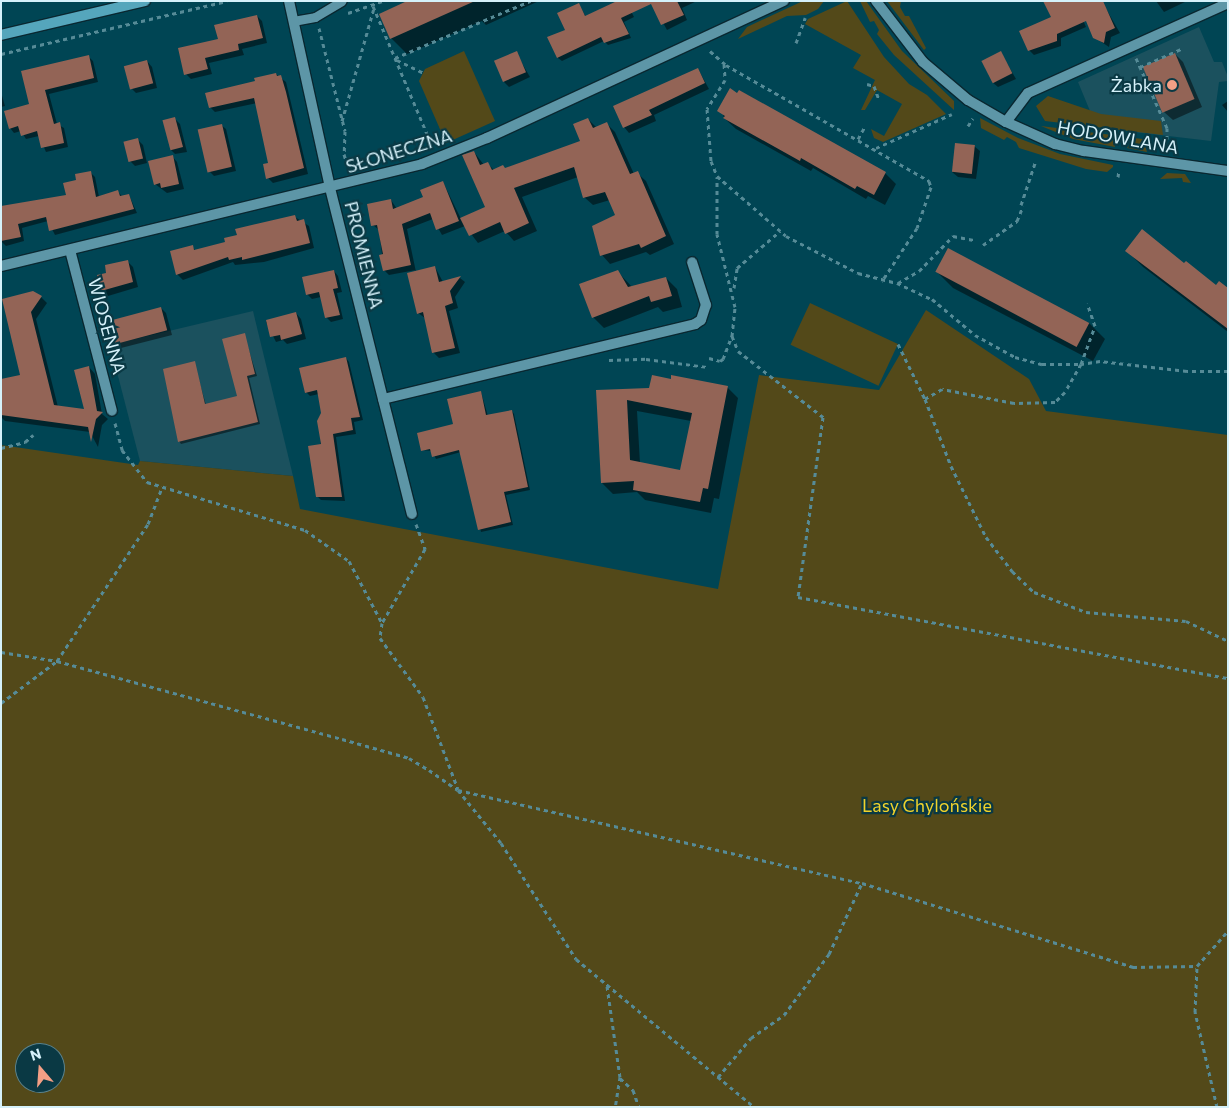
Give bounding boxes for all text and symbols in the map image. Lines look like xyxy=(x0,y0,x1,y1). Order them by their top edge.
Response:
place label: Żabka xyxy=(1111,74,1162,96)
marker: Żabka xyxy=(1166,79,1178,91)
street label: HODOWLANA xyxy=(1056,116,1180,158)
street label: SŁONECZNA xyxy=(343,125,455,177)
street label: PROMIENNA xyxy=(340,199,388,311)
street label: WIOSENNA xyxy=(84,275,130,377)
park label: Lasy Chylońskie xyxy=(862,794,992,816)
north arrow xyxy=(15,1043,65,1093)
text: N xyxy=(28,1045,43,1064)

